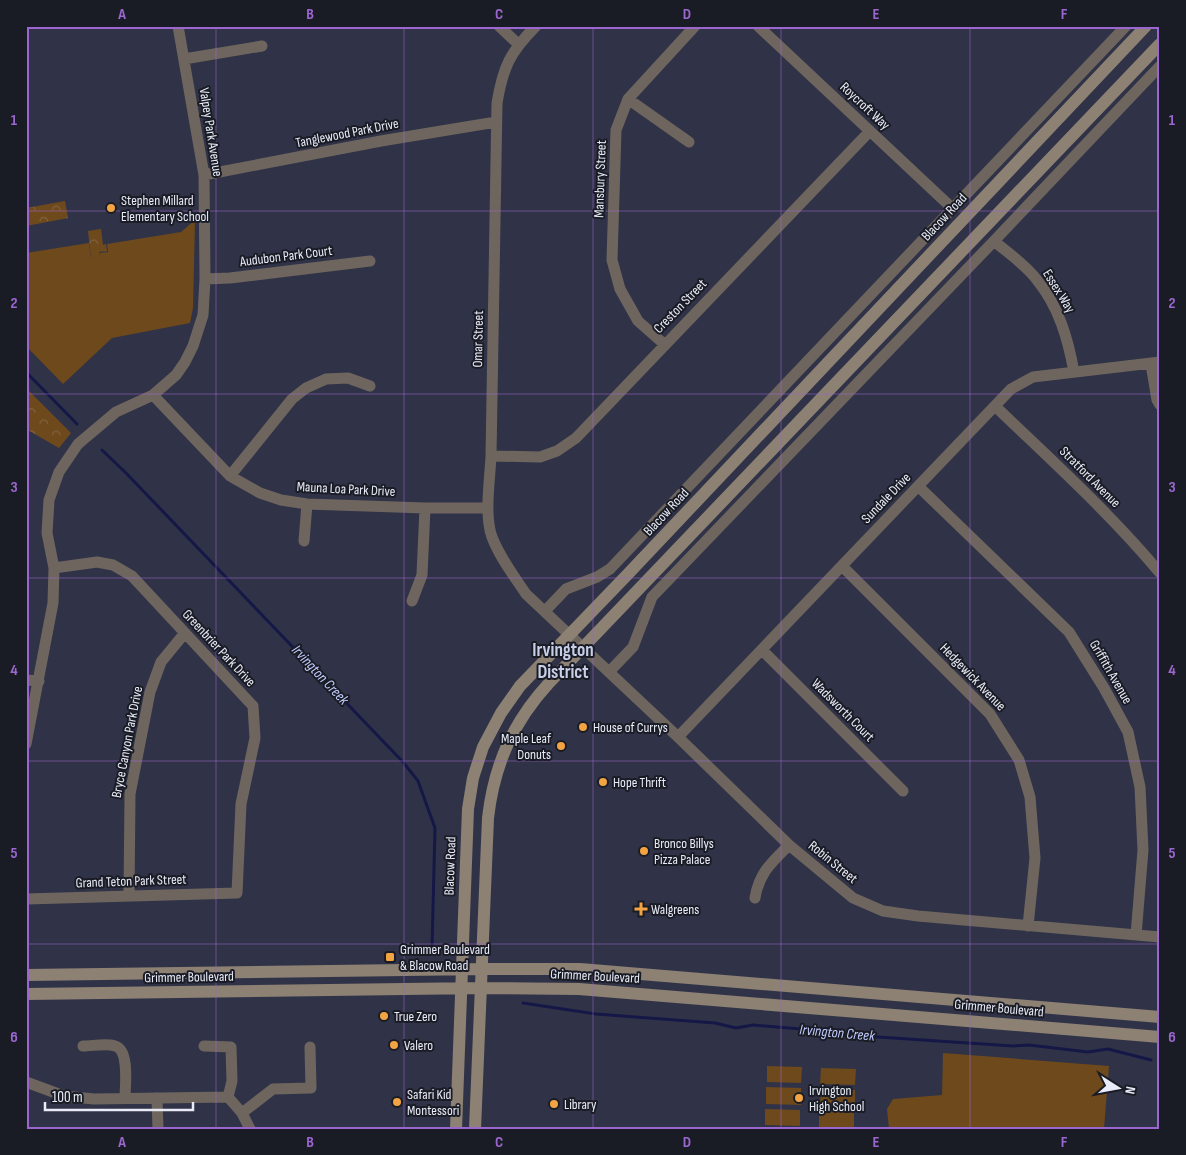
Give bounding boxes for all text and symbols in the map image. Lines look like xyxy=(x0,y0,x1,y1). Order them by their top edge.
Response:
text: A xyxy=(117,5,126,24)
text: B xyxy=(306,5,314,24)
text: C xyxy=(495,5,503,24)
text: D xyxy=(683,5,691,24)
text: E xyxy=(873,5,880,24)
text: F xyxy=(1061,5,1068,24)
street label: Roycroft Way xyxy=(836,79,894,134)
street label: Valpey Park Avenue xyxy=(196,86,226,178)
text: 1 xyxy=(11,111,18,130)
text: 1 xyxy=(1169,111,1176,130)
street label: Tanglewood Park Drive xyxy=(294,115,400,151)
street label: Mansbury Street xyxy=(590,140,610,218)
street label: Blacow Road xyxy=(918,190,970,244)
place label: Stephen Millard Elementary School xyxy=(121,192,209,225)
marker: Stephen Millard Elementary School xyxy=(105,202,117,214)
street label: Audubon Park Court xyxy=(238,242,333,270)
street label: Essex Way xyxy=(1039,266,1079,316)
street label: Creston Street xyxy=(650,275,710,337)
text: 2 xyxy=(10,294,18,313)
text: 2 xyxy=(1168,294,1176,313)
street label: Omar Street xyxy=(469,310,487,368)
street label: Stratford Avenue xyxy=(1056,443,1124,511)
street label: Sundale Drive xyxy=(858,469,914,527)
text: 3 xyxy=(10,478,18,497)
street label: Mauna Loa Park Drive xyxy=(296,478,396,500)
text: 3 xyxy=(1168,478,1176,497)
street label: Blacow Road xyxy=(640,485,692,539)
street label: Greenbrier Park Drive xyxy=(179,606,259,690)
street label: Griffith Avenue xyxy=(1086,637,1136,707)
district label: Irvington District xyxy=(532,639,594,684)
street label: Hedgewick Avenue xyxy=(936,640,1010,714)
water label: Irvington Creek xyxy=(287,641,353,709)
text: 4 xyxy=(10,661,18,680)
text: 4 xyxy=(1168,661,1176,680)
street label: Wadsworth Court xyxy=(808,675,878,745)
street label: Bryce Canyon Park Drive xyxy=(108,685,146,799)
place label: House of Currys xyxy=(593,719,668,736)
marker: House of Currys xyxy=(577,721,589,733)
place label: Maple Leaf Donuts xyxy=(501,730,552,763)
marker: Maple Leaf Donuts xyxy=(555,740,567,752)
place label: Hope Thrift xyxy=(613,774,666,791)
marker: Hope Thrift xyxy=(597,776,609,788)
place label: Bronco Billys Pizza Palace xyxy=(654,835,714,868)
street label: Blacow Road xyxy=(440,836,460,896)
street label: Robin Street xyxy=(805,837,861,887)
text: 5 xyxy=(10,844,18,863)
text: 5 xyxy=(1168,844,1176,863)
marker: Bronco Billys Pizza Palace xyxy=(638,845,650,857)
street label: Grand Teton Park Street xyxy=(75,871,187,891)
place label: Walgreens xyxy=(651,901,699,918)
marker: Walgreens xyxy=(635,903,647,915)
place label: Grimmer Boulevard & Blacow Road xyxy=(400,941,490,974)
marker: Grimmer Boulevard & Blacow Road xyxy=(384,951,396,963)
street label: Grimmer Boulevard xyxy=(550,965,640,987)
street label: Grimmer Boulevard xyxy=(144,968,234,986)
street label: Grimmer Boulevard xyxy=(954,996,1045,1020)
place label: True Zero xyxy=(394,1008,437,1025)
marker: True Zero xyxy=(378,1010,390,1022)
water label: Irvington Creek xyxy=(799,1020,876,1046)
text: 6 xyxy=(10,1028,18,1047)
text: 6 xyxy=(1168,1028,1176,1047)
place label: Valero xyxy=(404,1037,433,1054)
marker: Valero xyxy=(388,1039,400,1051)
north arrow xyxy=(1094,1062,1144,1112)
scale bar xyxy=(45,1080,192,1112)
place label: Irvington High School xyxy=(809,1082,864,1115)
text: N xyxy=(1121,1085,1139,1096)
place label: Safari Kid Montessori xyxy=(407,1086,459,1119)
text: 100 m xyxy=(52,1088,83,1107)
marker: Irvington High School xyxy=(793,1092,805,1104)
marker: Safari Kid Montessori xyxy=(391,1096,403,1108)
place label: Library xyxy=(564,1096,597,1113)
marker: Library xyxy=(548,1098,560,1110)
text: A xyxy=(117,1133,126,1152)
text: B xyxy=(306,1133,314,1152)
text: C xyxy=(495,1133,503,1152)
text: D xyxy=(683,1133,691,1152)
text: E xyxy=(873,1133,880,1152)
text: F xyxy=(1061,1133,1068,1152)

